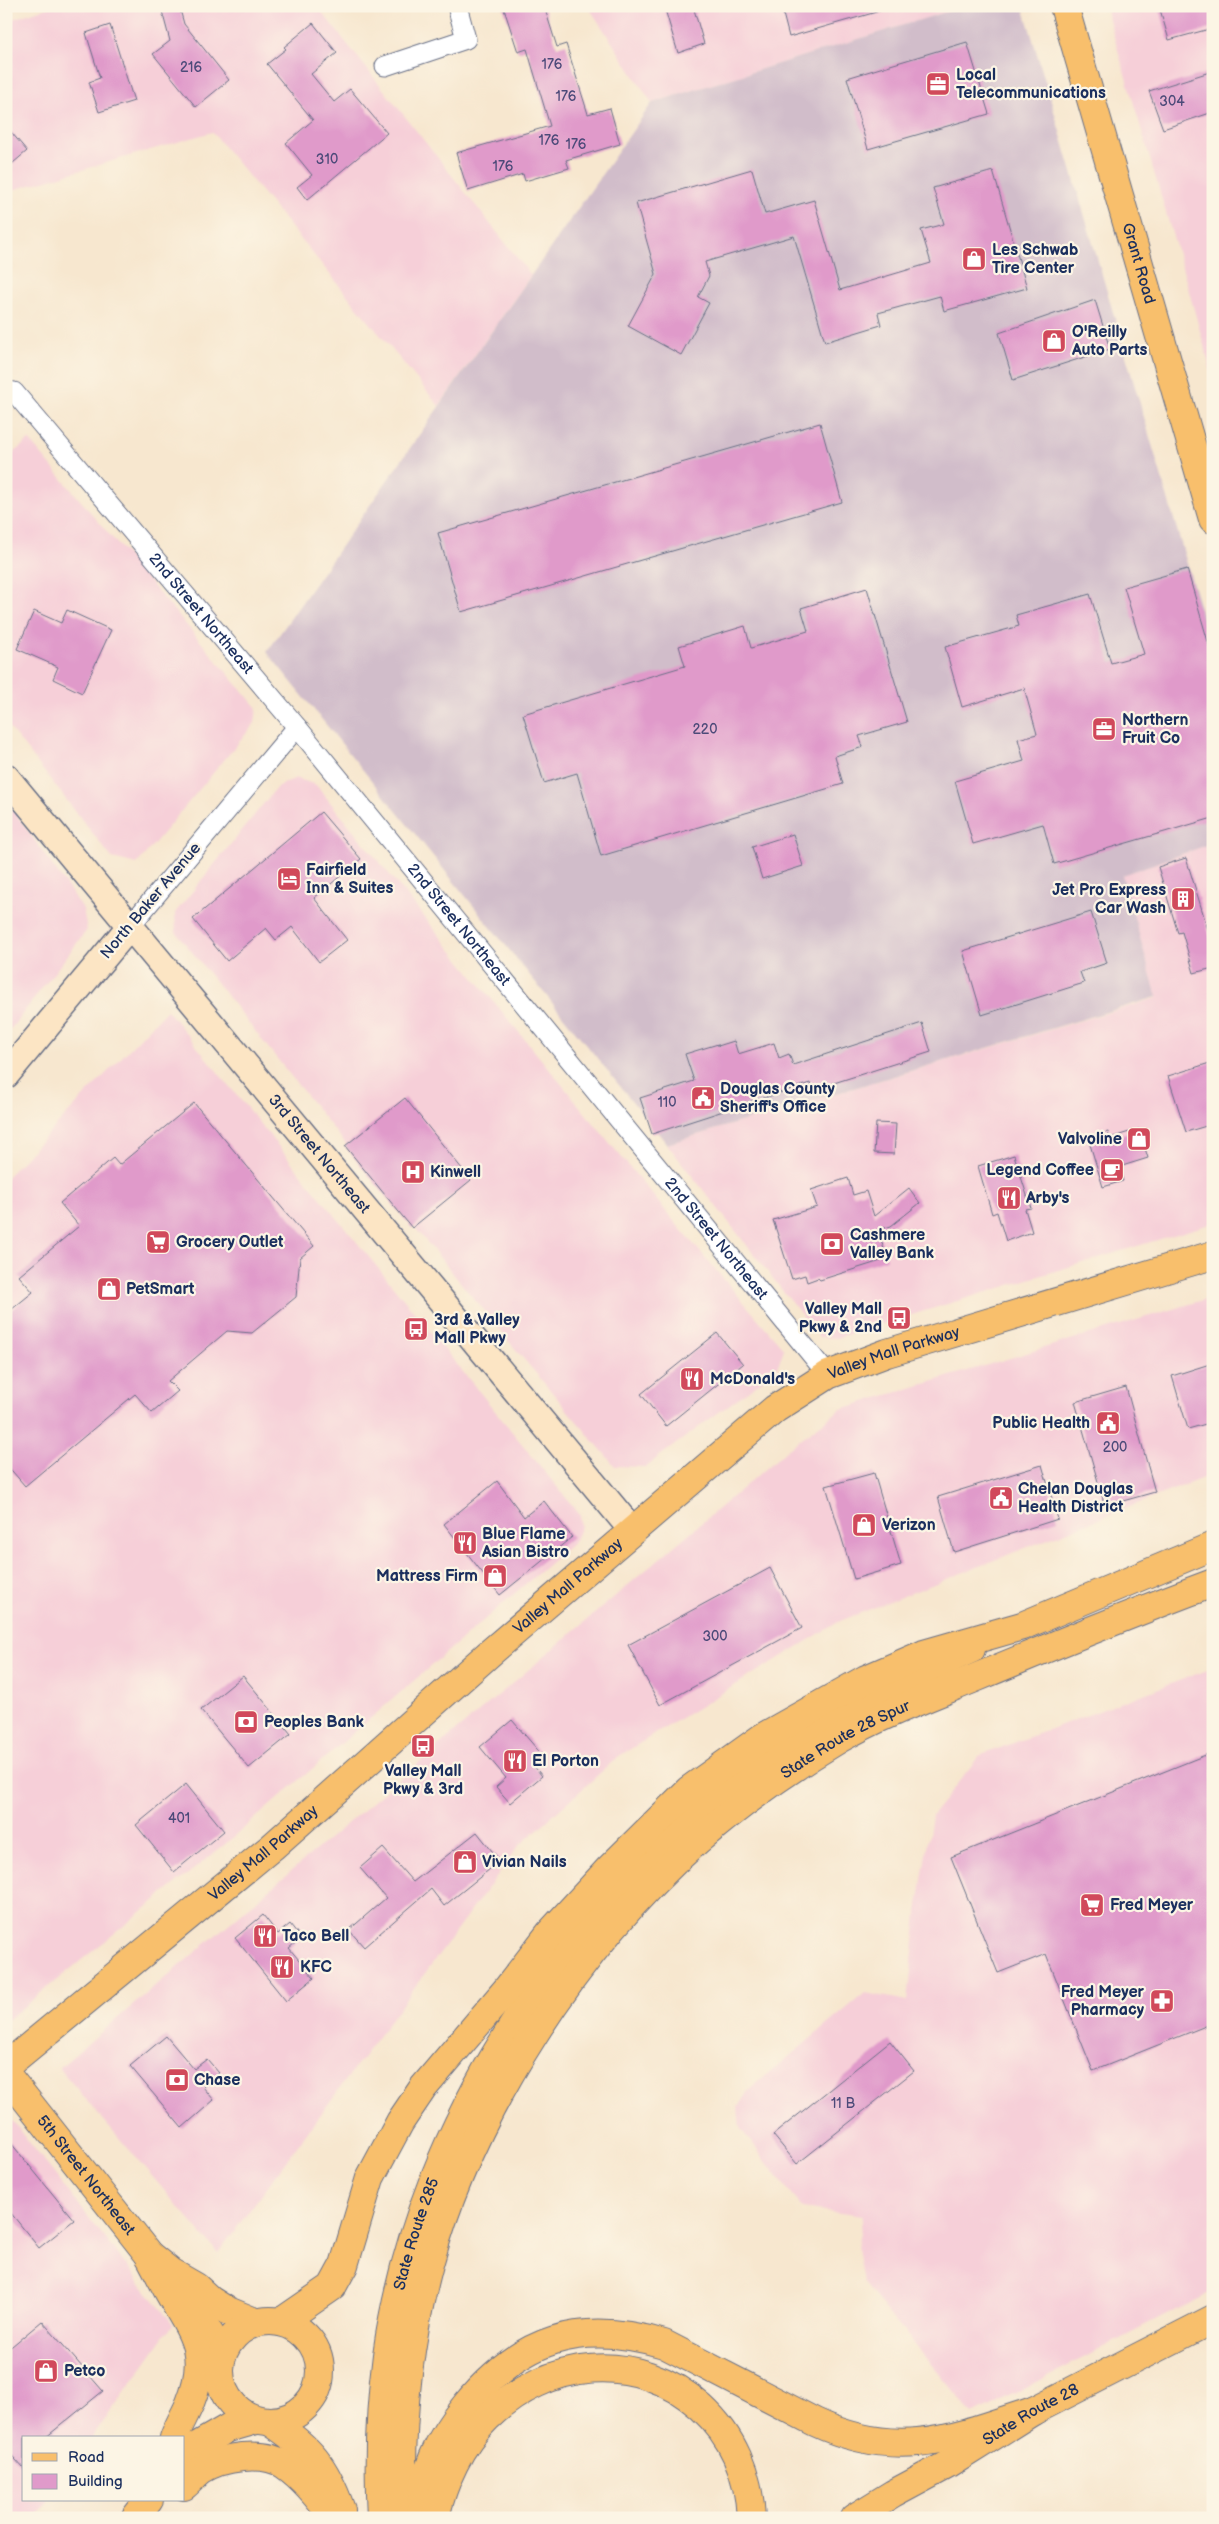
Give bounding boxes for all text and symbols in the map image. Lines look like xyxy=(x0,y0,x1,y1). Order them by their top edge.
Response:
house number: 176 xyxy=(542,56,563,73)
house number: 216 xyxy=(180,59,202,76)
place label: Local Telecommunications xyxy=(956,66,1106,103)
office icon: Local Telecommunications xyxy=(925,71,951,97)
house number: 176 xyxy=(556,88,577,105)
house number: 304 xyxy=(1159,93,1185,110)
house number: 176 xyxy=(539,132,560,149)
house number: 176 xyxy=(566,136,587,153)
house number: 310 xyxy=(316,151,338,168)
house number: 176 xyxy=(493,158,514,175)
street label: Grant Road xyxy=(1118,221,1160,306)
place label: Les Schwab Tire Center xyxy=(992,241,1079,278)
shop icon: Les Schwab Tire Center xyxy=(961,246,987,272)
place label: O'Reilly Auto Parts xyxy=(1071,323,1148,360)
shop icon: O'Reilly Auto Parts xyxy=(1041,328,1067,354)
street label: 2nd Street Northeast xyxy=(145,549,258,678)
place label: Northern Fruit Co xyxy=(1122,711,1188,748)
office icon: Northern Fruit Co xyxy=(1091,716,1117,742)
house number: 220 xyxy=(693,721,717,738)
street label: North Baker Avenue xyxy=(97,839,206,963)
street label: 2nd Street Northeast xyxy=(403,860,515,990)
place label: Fairfield Inn & Suites xyxy=(306,861,393,898)
hotel icon: Fairfield Inn & Suites xyxy=(276,866,302,892)
place label: Jet Pro Express Car Wash xyxy=(1052,881,1166,918)
building icon: Jet Pro Express Car Wash xyxy=(1170,886,1196,912)
place label: Douglas County Sheriff's Office xyxy=(720,1080,835,1117)
public building icon: Douglas County Sheriff's Office xyxy=(690,1085,716,1111)
street label: 3rd Street Northeast xyxy=(264,1090,374,1217)
house number: 110 xyxy=(657,1094,677,1111)
shop icon: Valvoline xyxy=(1126,1126,1152,1152)
place label: Valvoline xyxy=(1058,1130,1122,1149)
cafe icon: Legend Coffee xyxy=(1099,1157,1125,1183)
hospital icon: Kinwell xyxy=(400,1159,426,1185)
place label: Legend Coffee xyxy=(986,1161,1094,1180)
place label: Kinwell xyxy=(430,1163,481,1182)
street label: 2nd Street Northeast xyxy=(661,1174,772,1304)
restaurant icon: Arby's xyxy=(996,1185,1022,1211)
place label: Arby's xyxy=(1025,1189,1070,1208)
place label: Cashmere Valley Bank xyxy=(850,1226,935,1263)
supermarket icon: Grocery Outlet xyxy=(145,1229,171,1255)
bank icon: Cashmere Valley Bank xyxy=(819,1231,845,1257)
place label: Grocery Outlet xyxy=(176,1233,284,1252)
shop icon: PetSmart xyxy=(96,1276,122,1302)
place label: PetSmart xyxy=(126,1280,195,1299)
place label: Valley Mall Pkwy & 2nd xyxy=(799,1300,882,1337)
bus stop icon: Valley Mall Pkwy & 2nd xyxy=(886,1305,912,1331)
place label: 3rd & Valley Mall Pkwy xyxy=(434,1311,520,1348)
bus stop icon: 3rd & Valley Mall Pkwy xyxy=(403,1316,429,1342)
street label: Valley Mall Parkway xyxy=(825,1322,963,1384)
restaurant icon: McDonald's xyxy=(679,1366,705,1392)
place label: McDonald's xyxy=(710,1370,795,1389)
public building icon: Public Health xyxy=(1095,1410,1121,1436)
place label: Public Health xyxy=(992,1414,1090,1433)
house number: 200 xyxy=(1103,1439,1127,1456)
place label: Chelan Douglas Health District xyxy=(1018,1480,1133,1517)
public building icon: Chelan Douglas Health District xyxy=(988,1485,1014,1511)
shop icon: Verizon xyxy=(851,1512,877,1538)
place label: Verizon xyxy=(882,1516,936,1535)
place label: Blue Flame Asian Bistro xyxy=(481,1525,569,1562)
restaurant icon: Blue Flame Asian Bistro xyxy=(452,1530,478,1556)
street label: Valley Mall Parkway xyxy=(509,1534,627,1638)
shop icon: Mattress Firm xyxy=(482,1563,508,1589)
place label: Mattress Firm xyxy=(376,1567,478,1586)
house number: 300 xyxy=(702,1628,728,1645)
street label: State Route 28 Spur xyxy=(777,1696,913,1783)
bank icon: Peoples Bank xyxy=(233,1709,259,1735)
place label: Peoples Bank xyxy=(264,1713,365,1732)
bus stop icon: Valley Mall Pkwy & 3rd xyxy=(410,1733,436,1759)
restaurant icon: El Porton xyxy=(502,1748,528,1774)
place label: El Porton xyxy=(532,1752,599,1771)
place label: Valley Mall Pkwy & 3rd xyxy=(383,1762,463,1799)
street label: Valley Mall Parkway xyxy=(205,1801,323,1905)
house number: 401 xyxy=(168,1810,190,1827)
shop icon: Vivian Nails xyxy=(452,1849,478,1875)
place label: Vivian Nails xyxy=(482,1853,567,1872)
supermarket icon: Fred Meyer xyxy=(1079,1892,1105,1918)
place label: Fred Meyer xyxy=(1110,1896,1194,1915)
restaurant icon: Taco Bell xyxy=(252,1923,278,1949)
place label: Taco Bell xyxy=(282,1927,349,1946)
restaurant icon: KFC xyxy=(269,1954,295,1980)
place label: KFC xyxy=(300,1958,332,1977)
place label: Fred Meyer Pharmacy xyxy=(1061,1983,1145,2020)
pharmacy icon: Fred Meyer Pharmacy xyxy=(1149,1988,1175,2014)
bank icon: Chase xyxy=(164,2067,190,2093)
place label: Chase xyxy=(194,2071,240,2090)
house number: 11 B xyxy=(831,2095,856,2112)
street label: 5th Street Northeast xyxy=(33,2111,139,2239)
street label: State Route 285 xyxy=(390,2175,443,2292)
shop icon: Petco xyxy=(33,2358,59,2384)
place label: Petco xyxy=(64,2362,105,2381)
street label: State Route 28 xyxy=(979,2380,1082,2450)
legend xyxy=(22,2436,185,2502)
text: Road xyxy=(68,2448,104,2467)
text: Building xyxy=(68,2472,123,2491)

